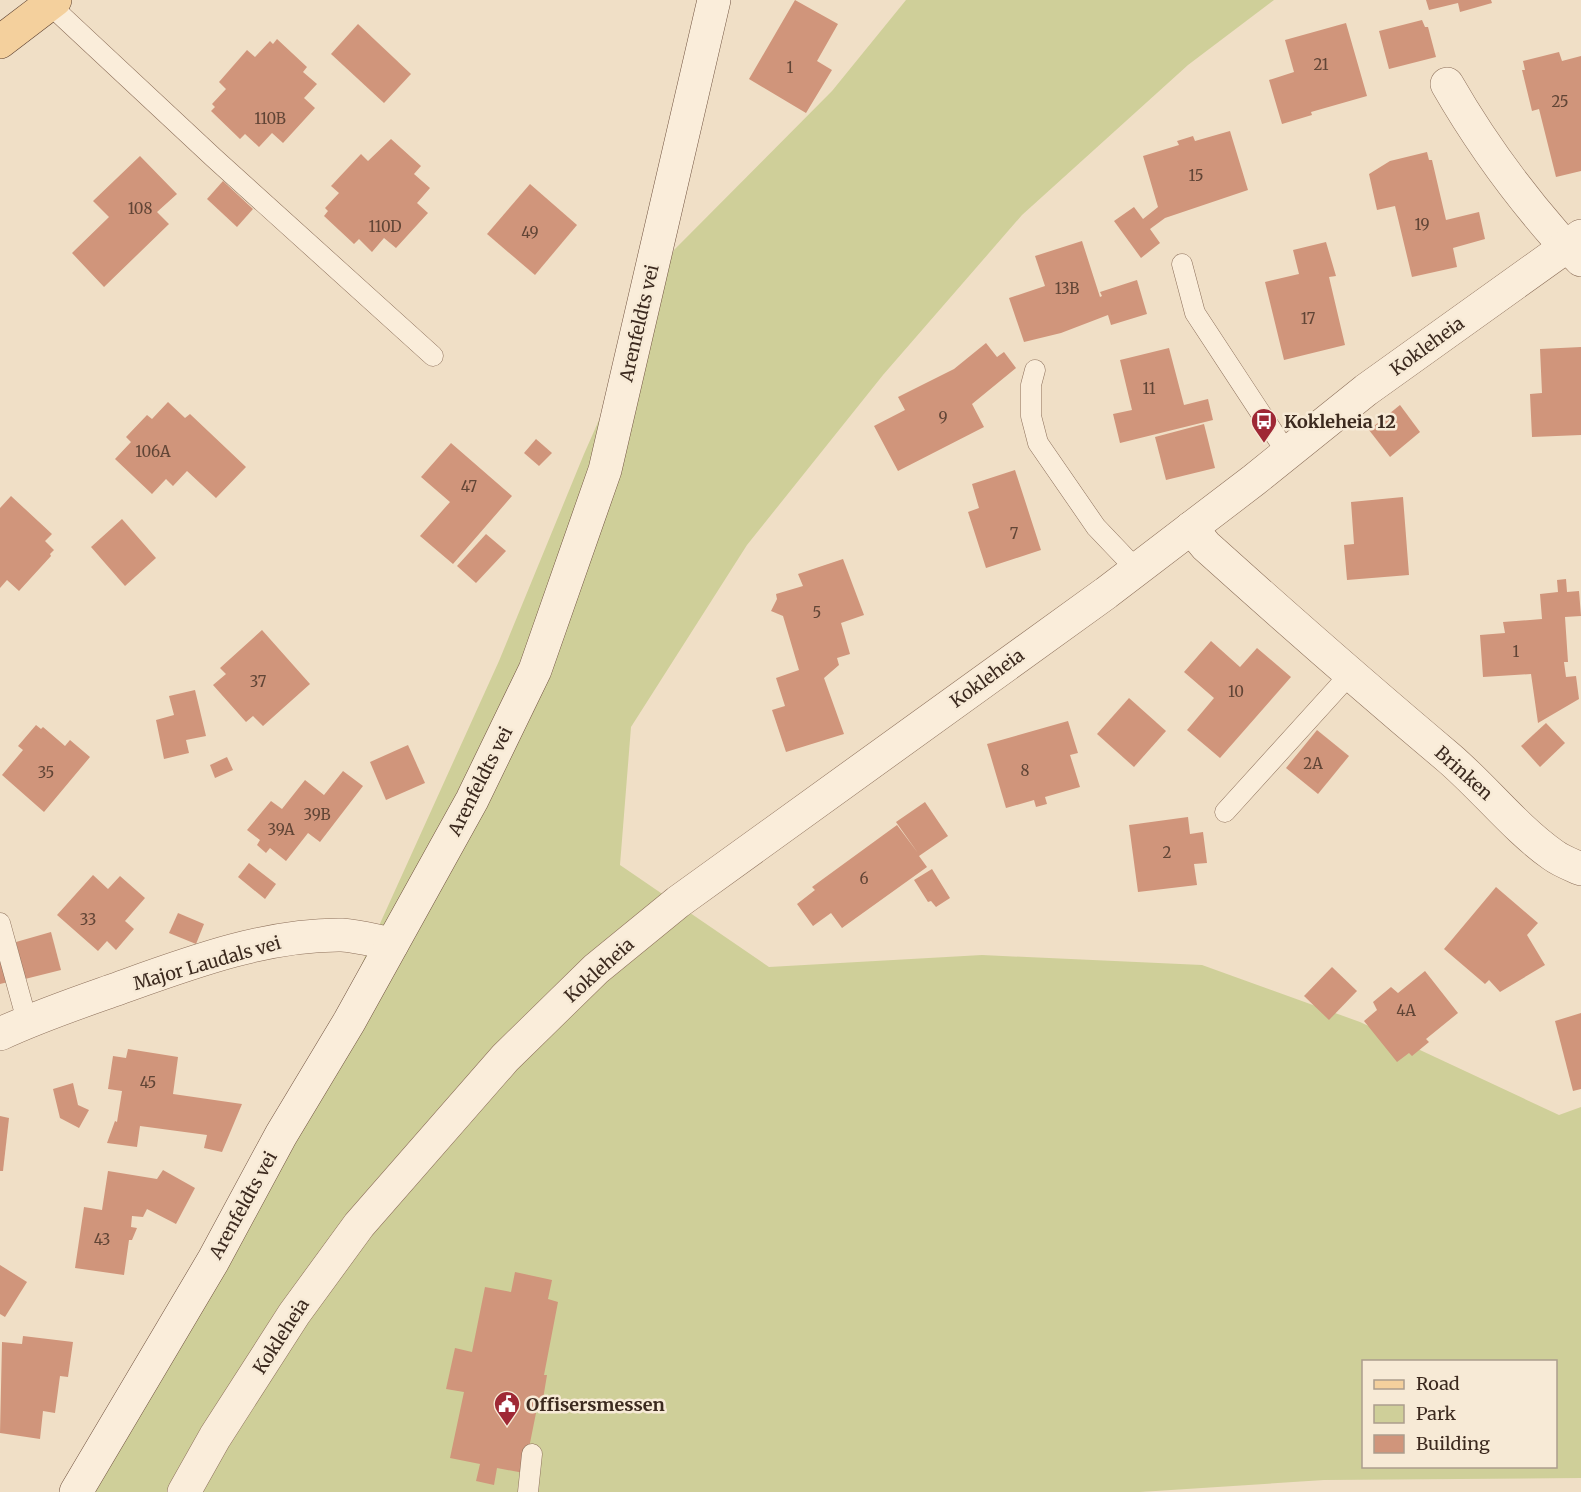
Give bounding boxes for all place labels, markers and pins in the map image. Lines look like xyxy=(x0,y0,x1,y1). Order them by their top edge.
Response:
bus stop icon: Kokleheia 12 xyxy=(1249,406,1279,444)
place label: Kokleheia 12 xyxy=(1284,410,1396,433)
public building icon: Offisersmessen xyxy=(492,1389,522,1427)
place label: Offisersmessen xyxy=(526,1393,665,1416)

